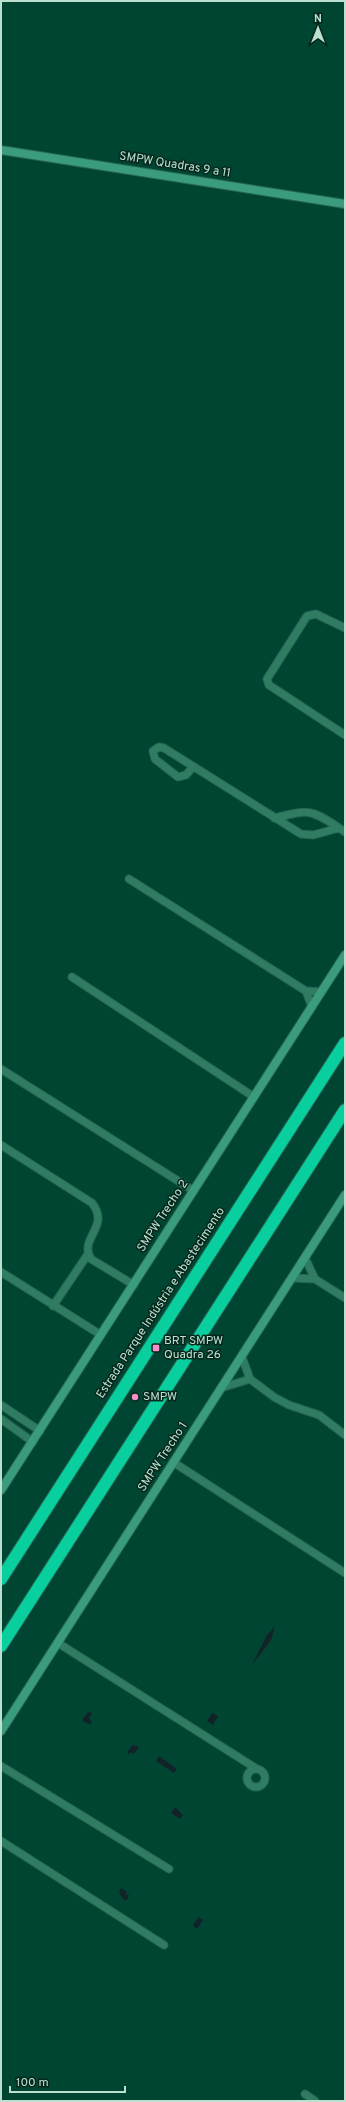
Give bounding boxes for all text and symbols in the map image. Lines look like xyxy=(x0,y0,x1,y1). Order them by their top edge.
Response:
north arrow xyxy=(298,8,338,48)
text: N xyxy=(314,12,322,26)
street label: SMPW Quadras 9 a 11 xyxy=(118,148,232,182)
street label: SMPW Trecho 2 xyxy=(134,1177,192,1255)
street label: Estrada Parque Indústria e Abastecimento xyxy=(93,1204,229,1402)
place label: BRT SMPW Quadra 26 xyxy=(164,1333,223,1363)
marker: BRT SMPW Quadra 26 xyxy=(151,1343,161,1353)
place label: SMPW xyxy=(143,1389,177,1405)
marker: SMPW xyxy=(130,1392,140,1402)
street label: SMPW Trecho 1 xyxy=(134,1419,192,1495)
scale bar xyxy=(10,2068,125,2094)
text: 100 m xyxy=(16,2075,49,2091)

